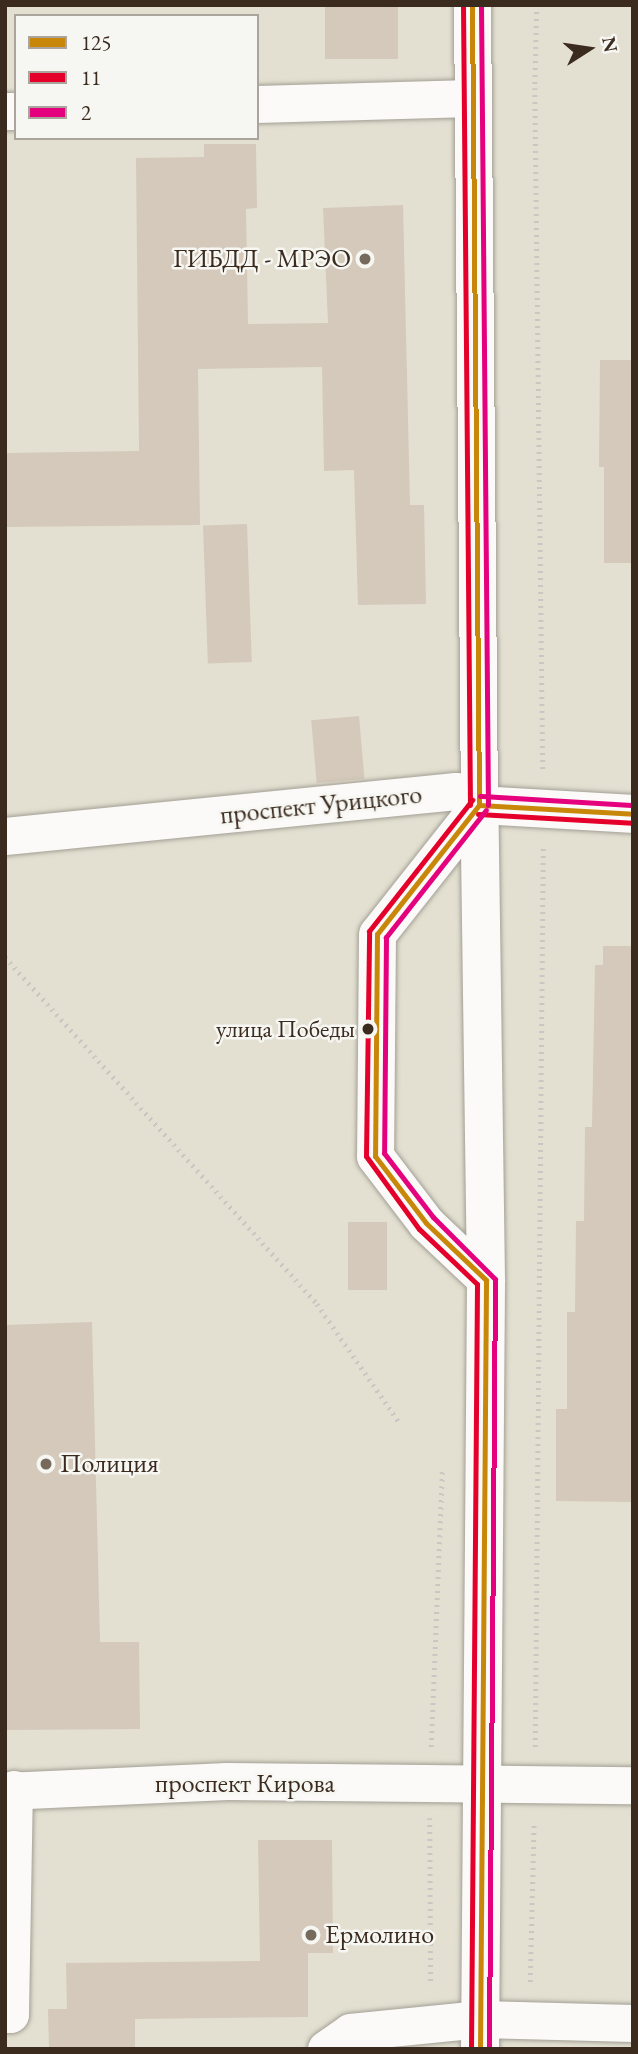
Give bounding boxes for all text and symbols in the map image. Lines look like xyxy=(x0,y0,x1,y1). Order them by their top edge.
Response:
legend xyxy=(14,14,259,140)
north arrow xyxy=(554,14,624,84)
text: 125 xyxy=(81,29,111,56)
text: N xyxy=(596,34,624,55)
text: 11 xyxy=(81,64,101,91)
text: 2 xyxy=(81,99,91,126)
place label: ГИБДД - МРЭО xyxy=(173,243,351,275)
marker: ГИБДД - МРЭО xyxy=(357,251,373,267)
street label: проспект Урицкого xyxy=(219,779,423,831)
place label: улица Победы xyxy=(216,1015,355,1043)
marker: улица Победы xyxy=(361,1022,375,1036)
place label: Полиция xyxy=(60,1448,159,1480)
marker: Полиция xyxy=(38,1456,54,1472)
street label: проспект Кирова xyxy=(155,1768,335,1800)
place label: Ермолино xyxy=(325,1919,434,1951)
marker: Ермолино xyxy=(303,1927,319,1943)

